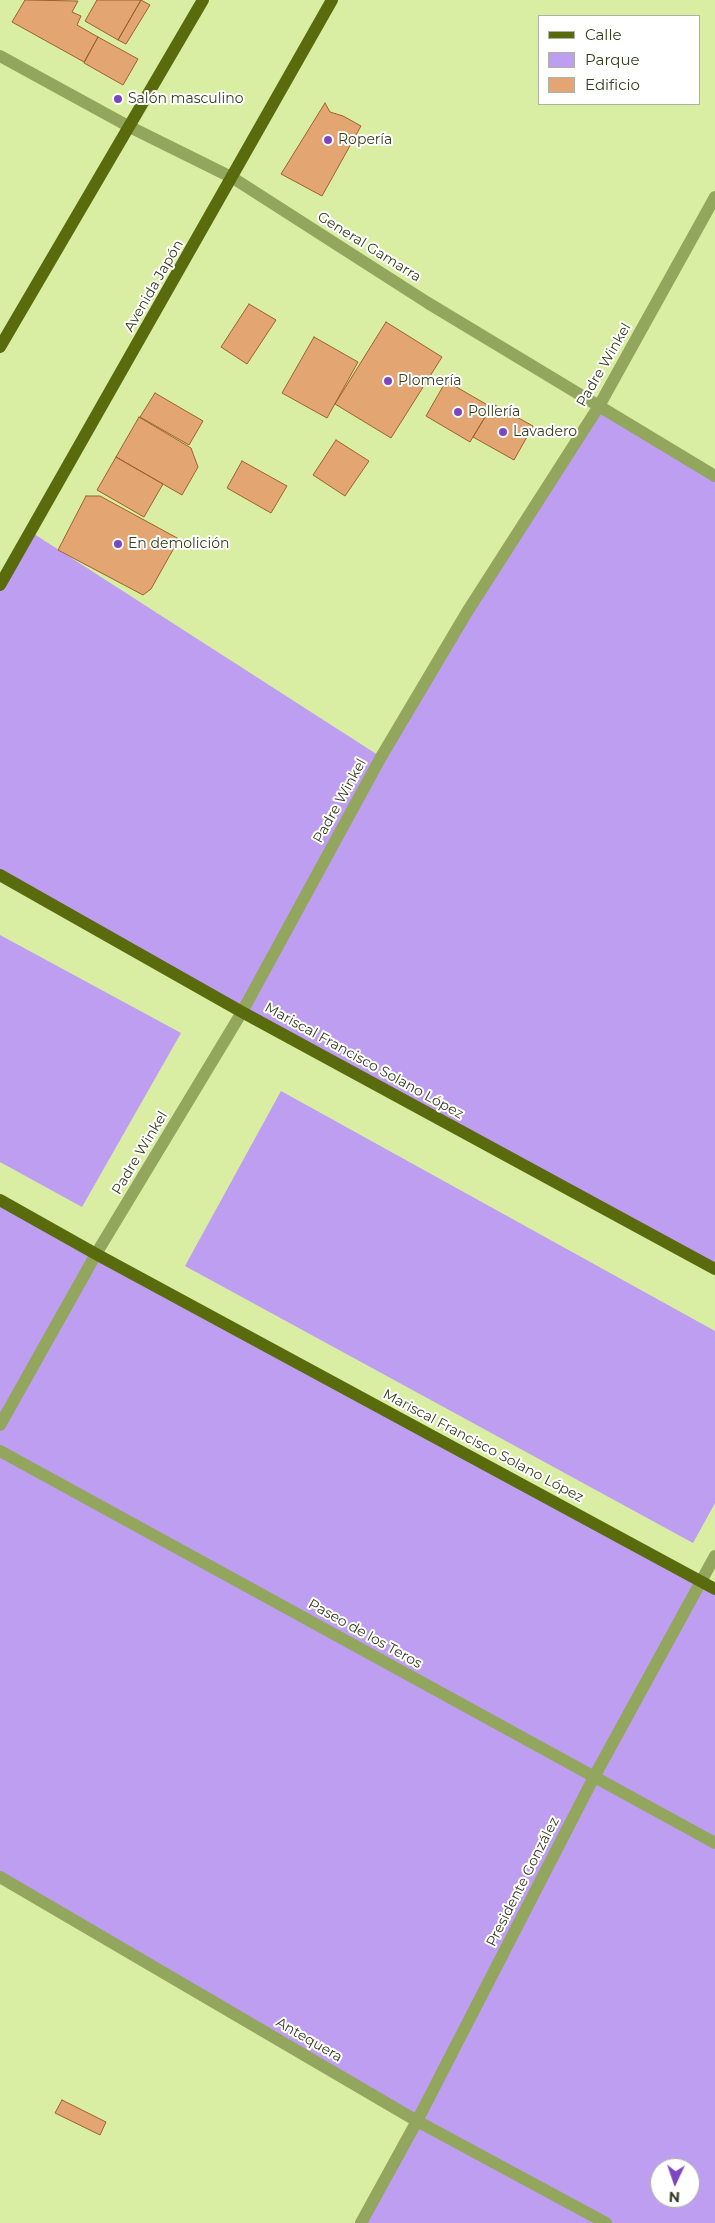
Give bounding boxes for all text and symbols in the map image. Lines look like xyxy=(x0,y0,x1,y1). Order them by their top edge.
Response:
legend xyxy=(538,15,700,105)
text: Calle xyxy=(585,25,622,44)
text: Parque xyxy=(585,50,640,69)
text: Edificio xyxy=(585,75,640,94)
place label: Salón masculino xyxy=(128,91,244,107)
marker: Salón masculino xyxy=(112,93,124,105)
place label: Ropería xyxy=(338,132,392,148)
marker: Ropería xyxy=(322,134,334,146)
street label: General Gamarra xyxy=(314,208,424,286)
street label: Avenida Japón xyxy=(121,237,187,335)
street label: Padre Winkel xyxy=(573,320,635,410)
place label: Plomería xyxy=(398,373,461,389)
marker: Plomería xyxy=(382,375,394,387)
place label: Pollería xyxy=(468,404,520,420)
marker: Pollería xyxy=(452,406,464,418)
place label: Lavadero xyxy=(513,424,577,440)
marker: Lavadero xyxy=(497,426,509,438)
place label: En demolición xyxy=(128,536,229,552)
marker: En demolición xyxy=(112,538,124,550)
street label: Padre Winkel xyxy=(310,756,370,846)
street label: Mariscal Francisco Solano López xyxy=(262,999,466,1123)
street label: Padre Winkel xyxy=(109,1108,171,1198)
street label: Mariscal Francisco Solano López xyxy=(380,1386,586,1506)
street label: Paseo de los Teros xyxy=(305,1596,425,1672)
street label: Presidente González xyxy=(483,1814,563,1950)
street label: Antequera xyxy=(273,2014,345,2066)
north arrow xyxy=(650,2158,700,2208)
text: N xyxy=(668,2188,680,2206)

